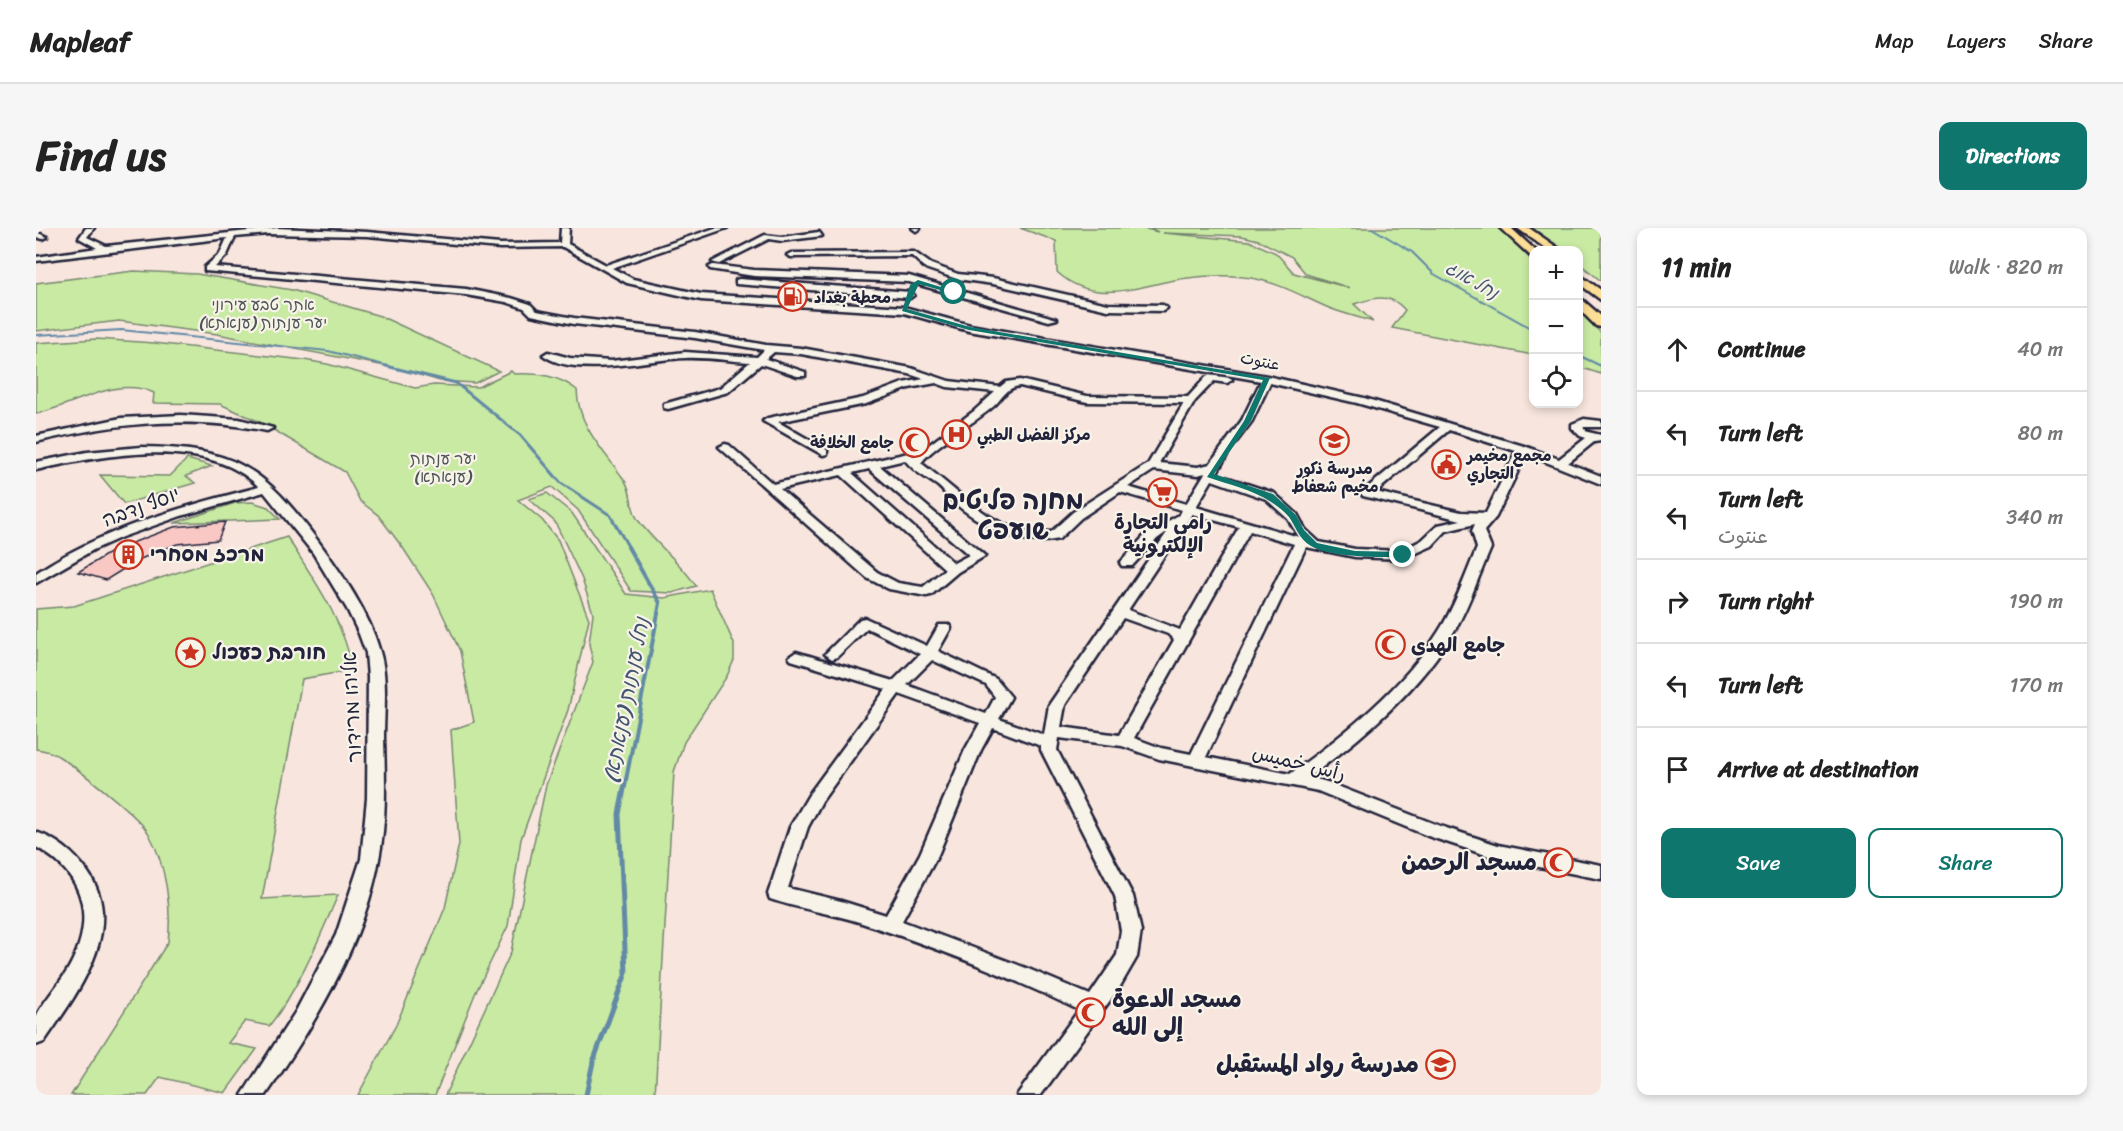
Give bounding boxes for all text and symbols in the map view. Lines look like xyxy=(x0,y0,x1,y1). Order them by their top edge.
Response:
text: Mapleaf xyxy=(30,17,130,66)
text: Map xyxy=(1875,22,1914,60)
text: Layers xyxy=(1947,22,2006,60)
text: Share xyxy=(2039,22,2093,60)
text: Find us xyxy=(36,119,166,193)
button: Directions xyxy=(1939,122,2087,190)
text: 11 min xyxy=(1661,244,1731,290)
map controls xyxy=(1529,246,1583,408)
button: + xyxy=(1529,246,1583,300)
text: Walk · 820 m xyxy=(1949,250,2063,285)
water label: נחל אוג xyxy=(1439,252,1506,309)
route start xyxy=(940,278,966,304)
fuel station icon: محطة بغداد xyxy=(777,281,809,313)
place label: محطة بغداد xyxy=(814,283,891,312)
park label: אתר טבע עירוני יער ענתות (ענאתא) xyxy=(199,290,327,337)
button: − xyxy=(1529,300,1583,354)
text: Continue xyxy=(1718,330,1806,369)
text: 40 m xyxy=(2017,332,2063,367)
icon: ahead xyxy=(1661,333,1694,366)
street label: عنتوت xyxy=(1238,343,1282,379)
button: locate xyxy=(1529,354,1583,408)
text: Turn left xyxy=(1718,414,1803,453)
text: 80 m xyxy=(2018,416,2063,451)
icon: left xyxy=(1661,417,1694,450)
hospital icon: مركز الفضل الطبي xyxy=(940,418,972,450)
place label: مركز الفضل الطبي xyxy=(977,420,1091,449)
school or university icon: مدرسة ذكور مخيم شعفاط xyxy=(1319,424,1351,456)
mosque icon: جامع الخلافة xyxy=(899,426,931,458)
place label: جامع الخلافة xyxy=(810,428,894,457)
place label: مجمع مخيمر التجاري xyxy=(1465,441,1552,488)
park label: יער ענתות (ענאתא) xyxy=(410,444,476,491)
public building icon: مجمع مخيمر التجاري xyxy=(1430,448,1462,480)
place label: مدرسة ذكور مخيم شعفاط xyxy=(1291,454,1379,501)
supermarket icon: رامي التجارة الإلكترونية xyxy=(1147,476,1179,508)
street label: יוסף נדבה xyxy=(97,477,185,537)
district label: מחנה פליטים שועפט xyxy=(942,477,1084,553)
text: Turn left xyxy=(1718,480,1803,519)
text: 340 m xyxy=(2006,500,2063,535)
icon: left xyxy=(1661,501,1694,534)
place label: رامي التجارة الإلكترونية xyxy=(1114,505,1212,563)
text: عنتوت xyxy=(1718,519,1768,554)
place label: מרכז מסחרי xyxy=(150,537,265,572)
building icon: מרכז מסחרי xyxy=(113,538,145,570)
route end xyxy=(1389,541,1415,567)
text: Turn right xyxy=(1718,582,1813,621)
text: 190 m xyxy=(2009,584,2063,619)
icon: right xyxy=(1661,585,1694,618)
water label: נחל ענתות (ענאתא) xyxy=(591,612,661,786)
place label: جامع الهدى xyxy=(1411,628,1505,663)
mosque icon: جامع الهدى xyxy=(1374,629,1406,661)
place label: חורבת כעכול xyxy=(212,635,326,670)
place icon: חורבת כעכול xyxy=(175,636,207,668)
street label: אליהו מרידור xyxy=(332,651,372,763)
text: Turn left xyxy=(1718,666,1803,705)
text: 170 m xyxy=(2010,668,2063,703)
icon: left xyxy=(1661,669,1694,702)
street label: رأس خميس xyxy=(1248,734,1350,792)
text: Arrive at destination xyxy=(1718,750,1919,789)
icon: arrive xyxy=(1661,753,1694,786)
button: Save xyxy=(1661,828,1856,898)
button: Share xyxy=(1868,828,2063,898)
place label: مسجد الرحمن xyxy=(1401,841,1537,883)
mosque icon: مسجد الرحمن xyxy=(1542,846,1574,878)
place label: مسجد الدعوة إلى الله xyxy=(1112,978,1242,1048)
mosque icon: مسجد الدعوة إلى الله xyxy=(1075,997,1107,1029)
place label: مدرسة رواد المستقبل xyxy=(1216,1043,1419,1085)
school or university icon: مدرسة رواد المستقبل xyxy=(1424,1048,1456,1080)

